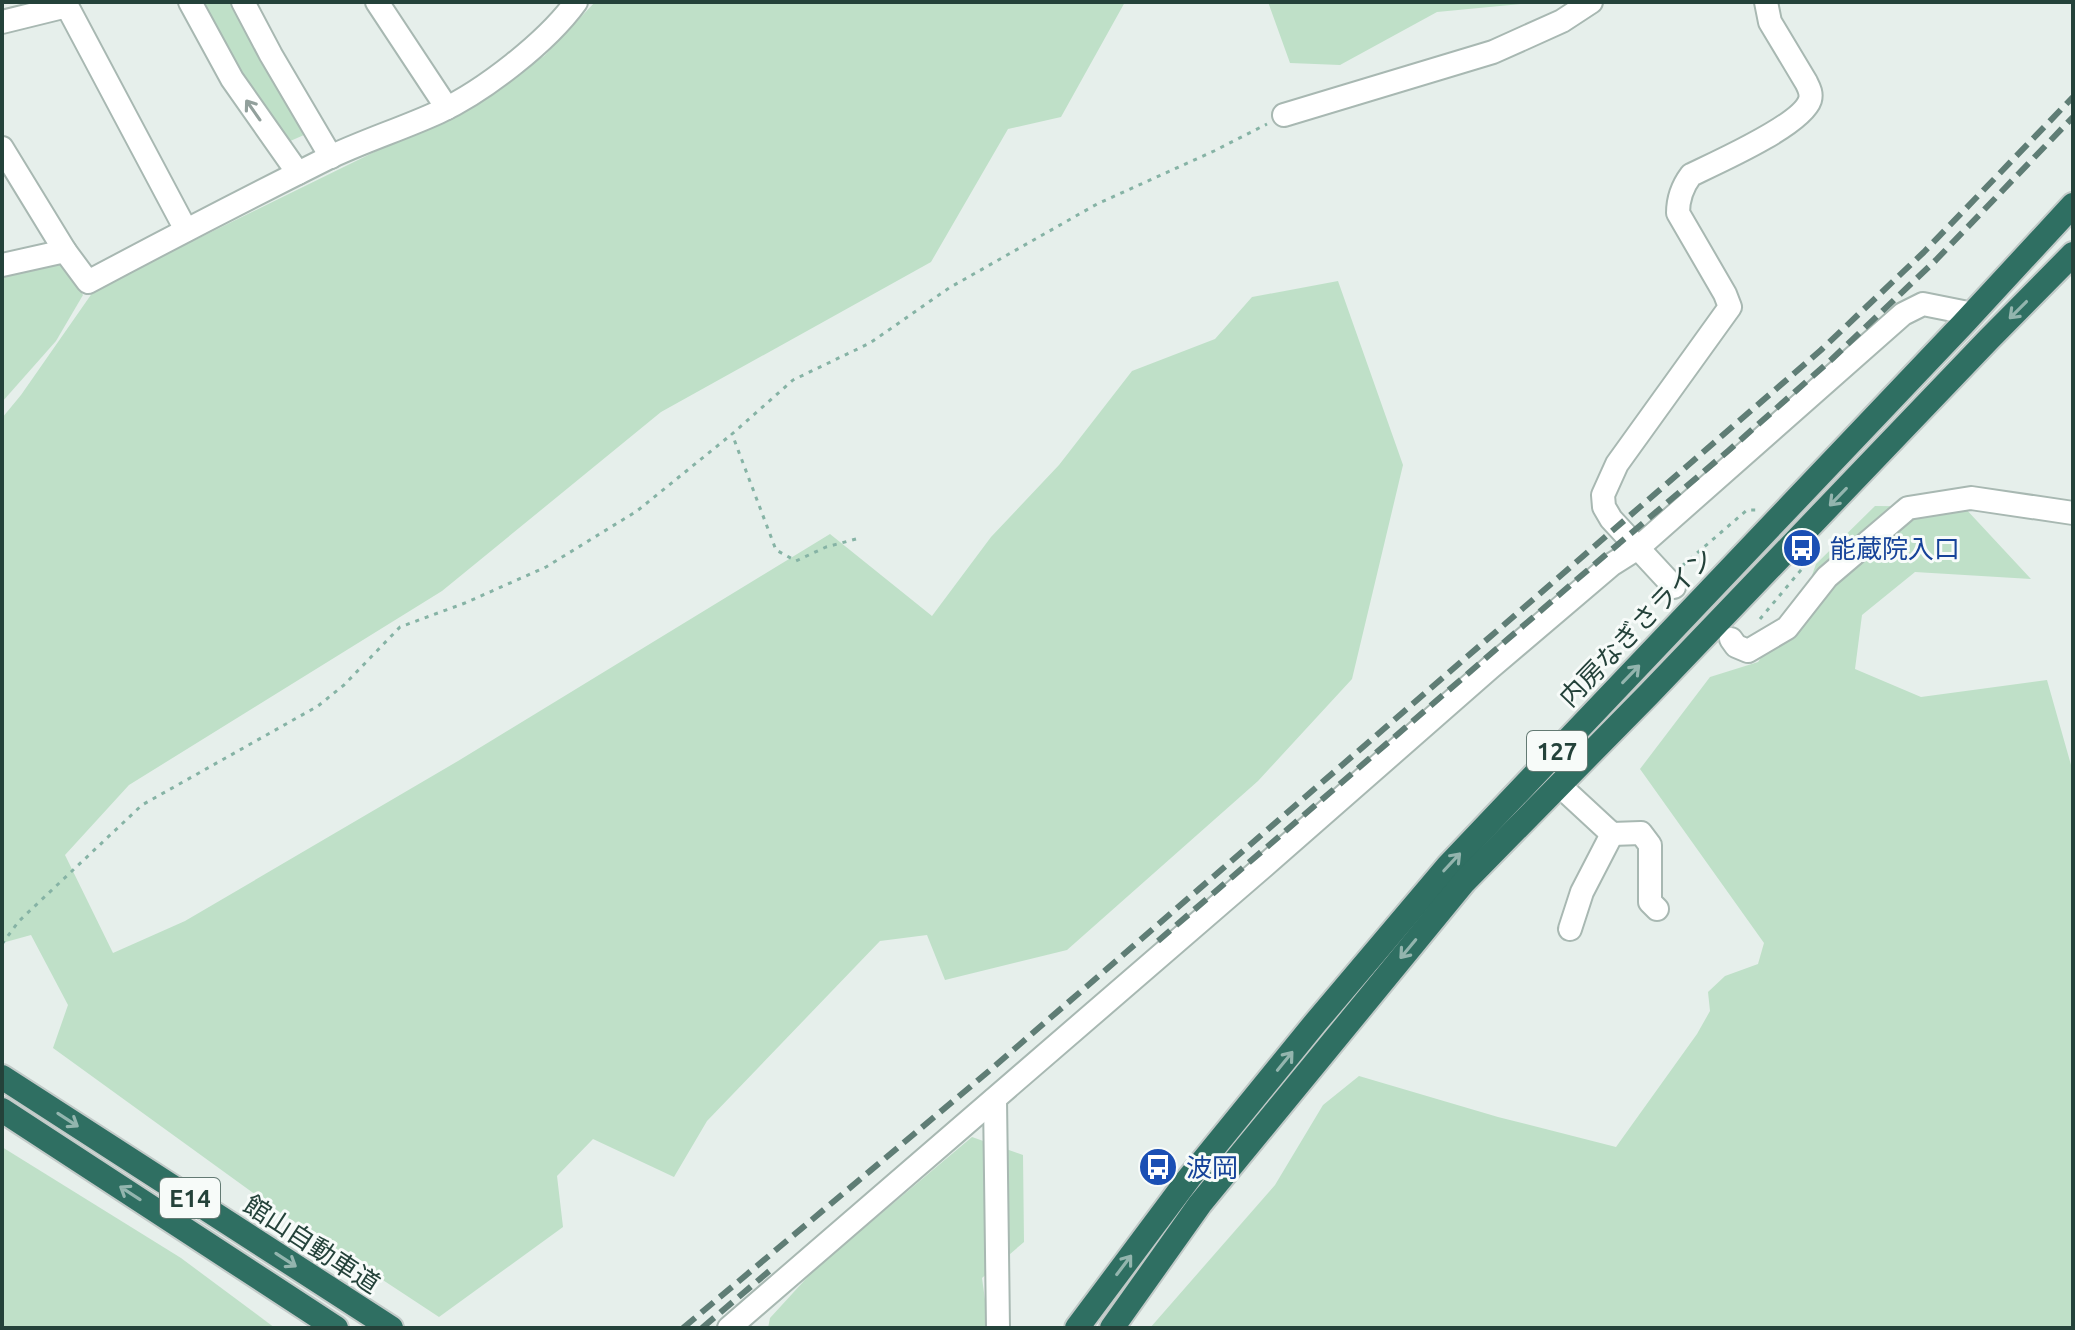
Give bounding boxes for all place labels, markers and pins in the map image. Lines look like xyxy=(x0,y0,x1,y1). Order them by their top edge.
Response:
bus stop icon: 能蔵院入口 xyxy=(1781,527,1823,569)
place label: 能蔵院入口 xyxy=(1830,534,1960,563)
bus stop icon: 波岡 xyxy=(1137,1146,1179,1188)
place label: 波岡 xyxy=(1186,1153,1238,1182)

